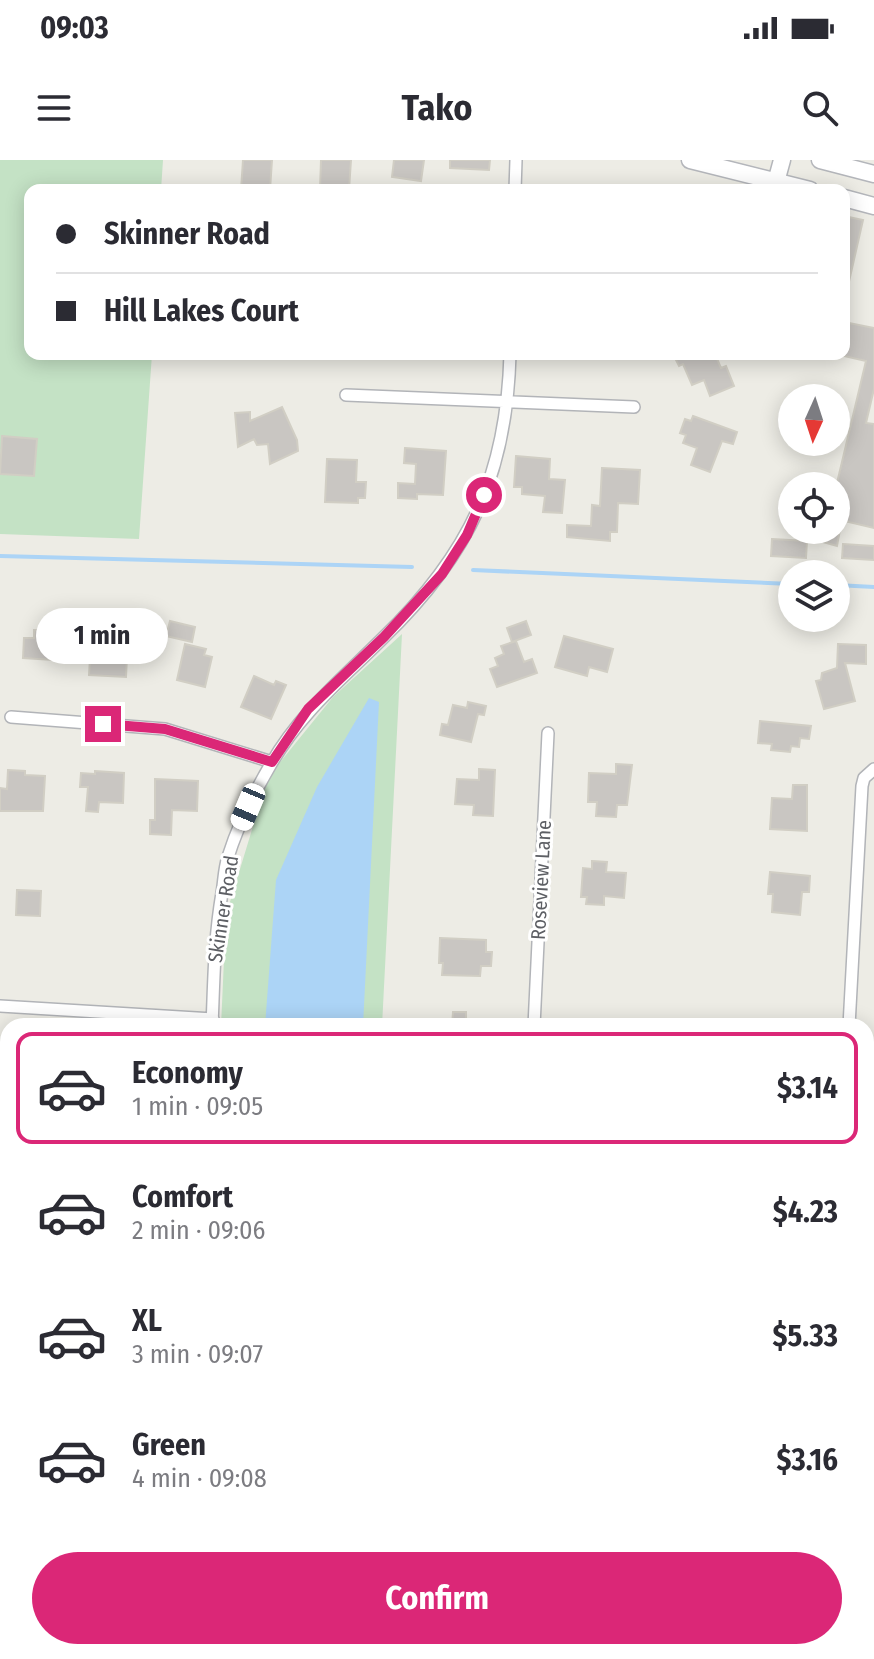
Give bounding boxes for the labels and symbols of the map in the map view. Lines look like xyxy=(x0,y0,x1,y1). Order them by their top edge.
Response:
north arrow xyxy=(778,384,850,456)
route start xyxy=(466,477,502,513)
callout: 1 min xyxy=(37,608,169,664)
route end xyxy=(85,706,121,742)
car xyxy=(228,780,268,834)
street label: Roseview Lane xyxy=(526,819,556,941)
street label: Skinner Road xyxy=(203,854,243,964)

